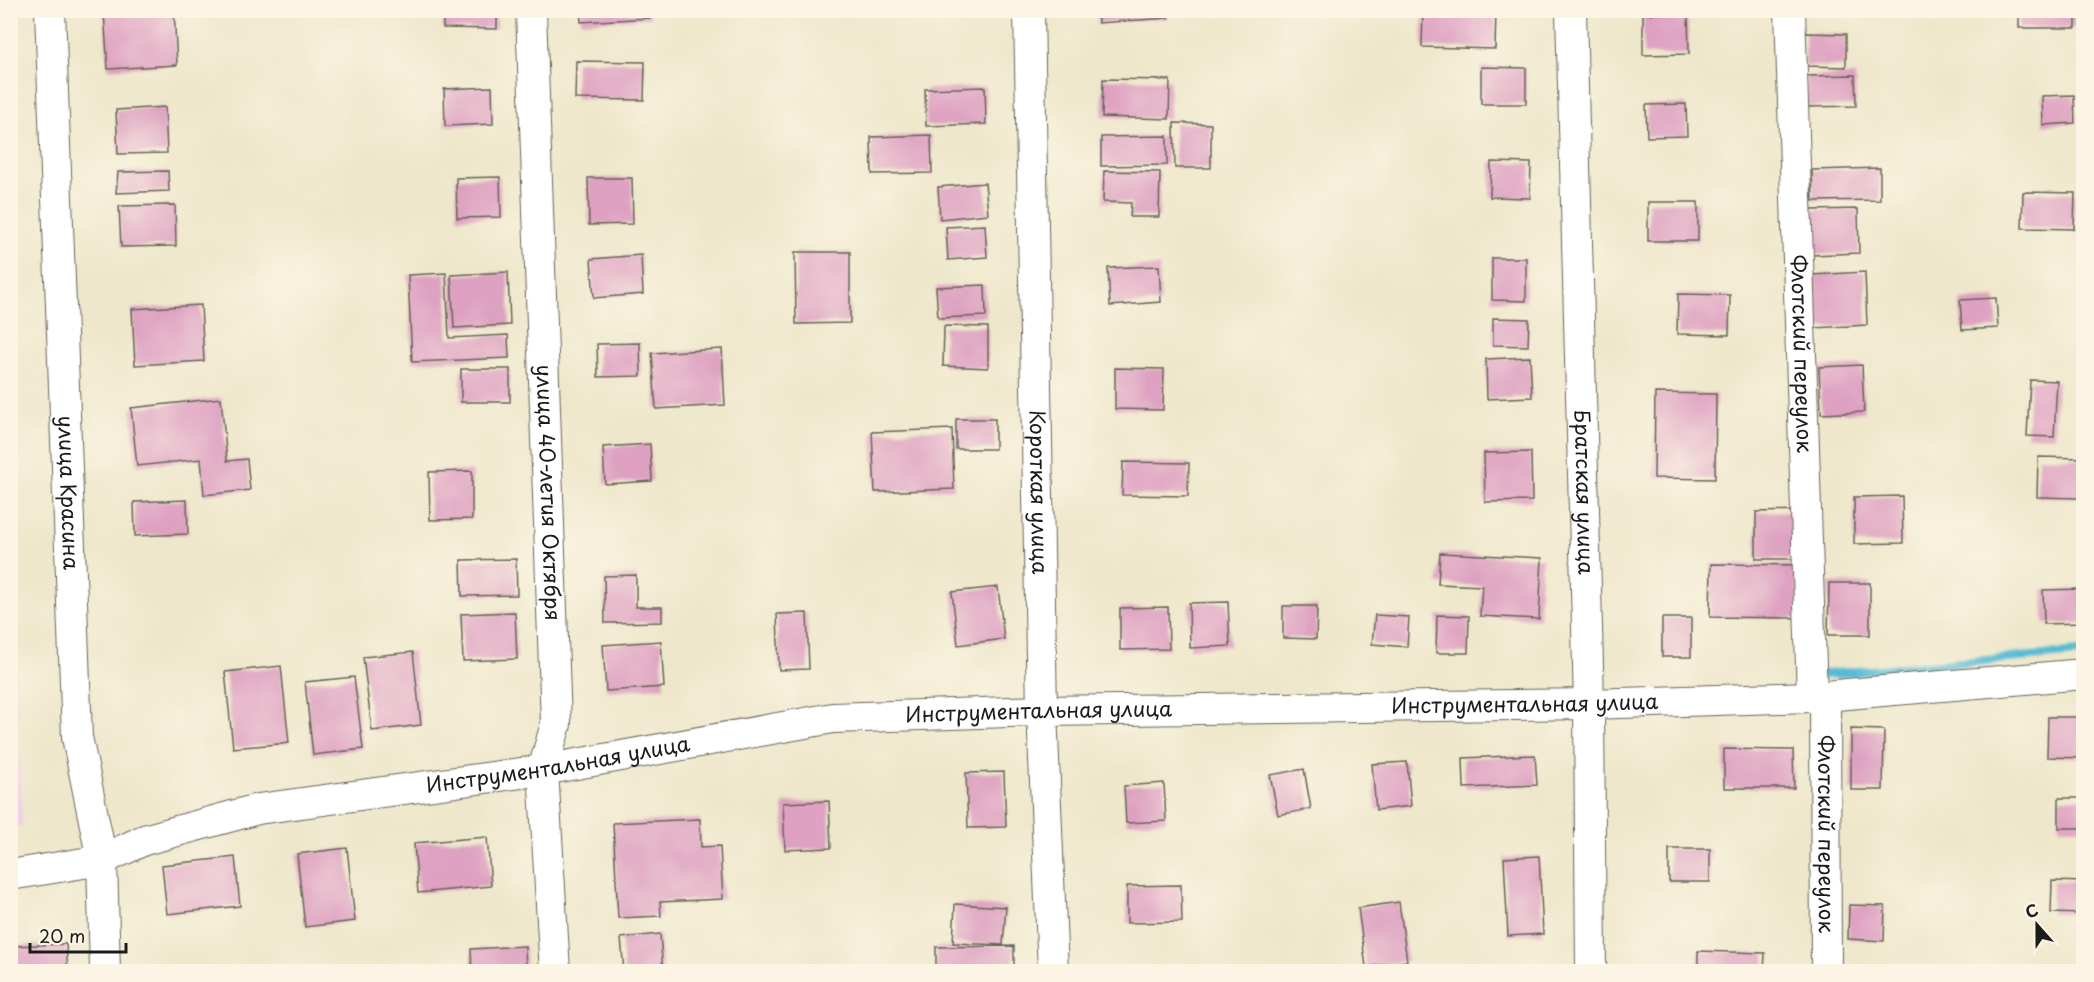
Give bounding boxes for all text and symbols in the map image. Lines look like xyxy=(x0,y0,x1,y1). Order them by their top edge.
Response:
street label: Флотский переулок xyxy=(1784,254,1822,454)
street label: улица 40-летия Октября xyxy=(529,364,570,621)
street label: Короткая улица xyxy=(1022,409,1057,575)
street label: Братская улица xyxy=(1567,409,1604,576)
street label: улица Красина xyxy=(51,415,89,571)
street label: Инструментальная улица xyxy=(1391,684,1659,721)
street label: Инструментальная улица xyxy=(905,691,1173,730)
street label: Инструментальная улица xyxy=(424,726,693,800)
street label: Флотский переулок xyxy=(1811,735,1844,934)
north arrow xyxy=(2007,895,2067,955)
text: С xyxy=(2021,897,2041,923)
scale bar xyxy=(30,916,126,954)
text: 20 m xyxy=(39,922,85,949)

